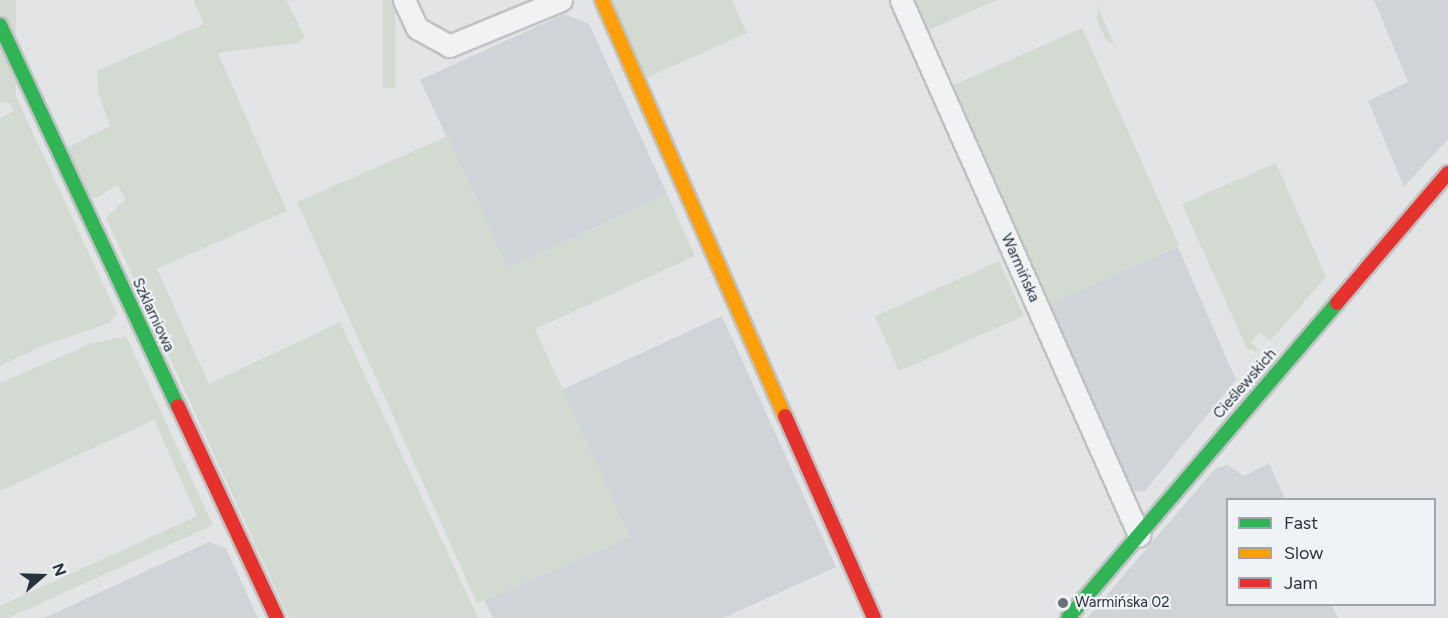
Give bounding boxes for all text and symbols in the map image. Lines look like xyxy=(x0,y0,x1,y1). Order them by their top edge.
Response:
street label: Warmińska xyxy=(997,231,1043,305)
street label: Szklarniowa xyxy=(128,275,178,355)
street label: Cieślewskich xyxy=(1210,345,1280,423)
legend xyxy=(1226,498,1436,606)
text: Fast xyxy=(1284,512,1318,534)
text: Slow xyxy=(1284,542,1323,564)
north arrow xyxy=(12,546,72,606)
text: N xyxy=(48,561,70,579)
text: Jam xyxy=(1284,572,1318,594)
place label: Warmińska 02 xyxy=(1075,594,1170,612)
marker: Warmińska 02 xyxy=(1056,596,1070,610)

